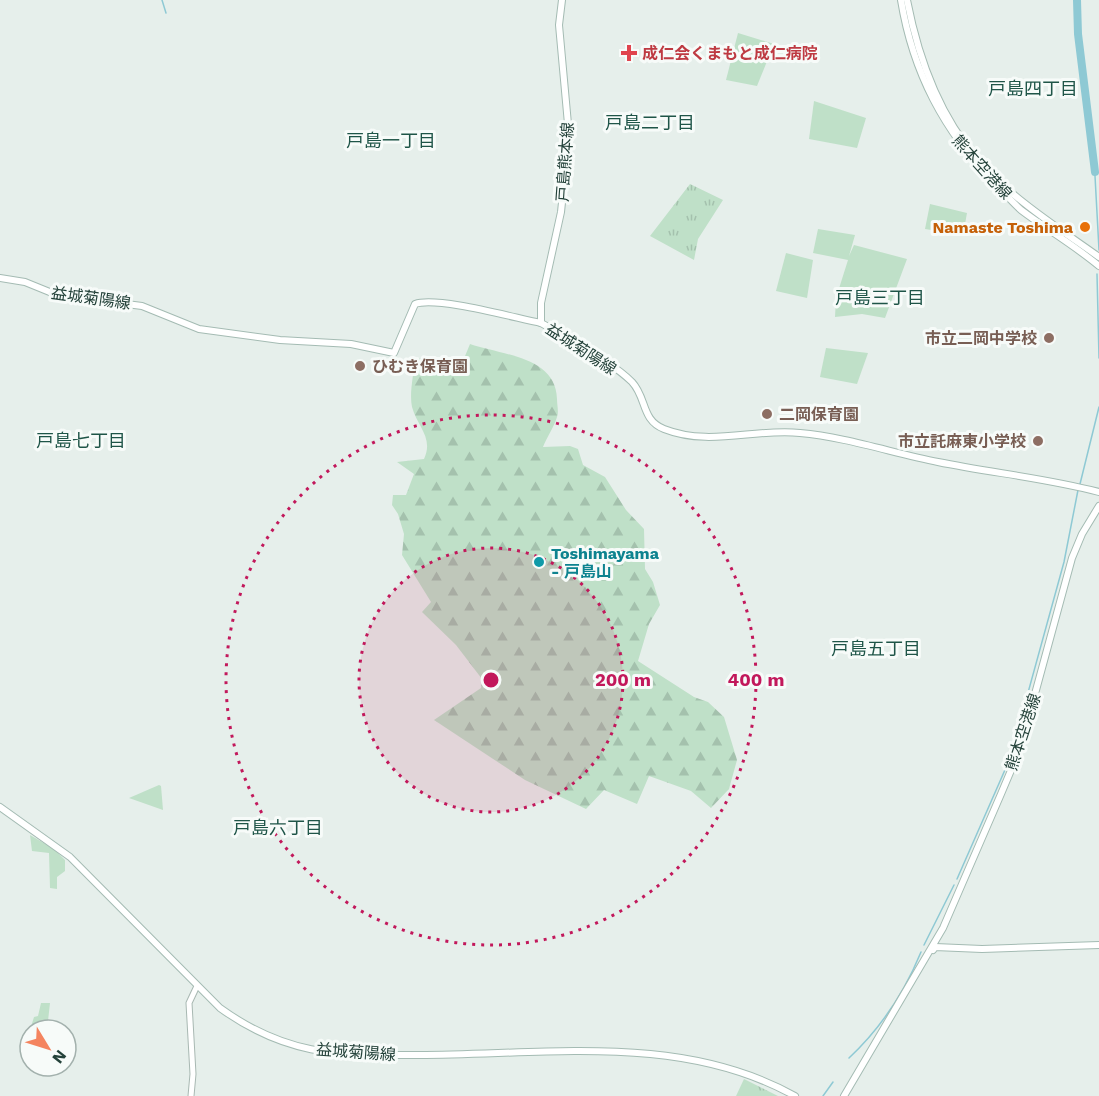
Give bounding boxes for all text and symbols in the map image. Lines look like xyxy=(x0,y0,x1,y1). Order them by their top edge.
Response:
marker: 成仁会くまもと成仁病院 xyxy=(620,44,638,62)
place label: 成仁会くまもと成仁病院 xyxy=(642,44,818,63)
district label: 戸島四丁目 xyxy=(988,78,1078,99)
district label: 戸島二丁目 xyxy=(605,112,695,133)
street label: 戸島熊本線 xyxy=(553,121,577,203)
district label: 戸島一丁目 xyxy=(346,130,436,151)
street label: 熊本空港線 xyxy=(948,131,1016,203)
place label: Namaste Toshima xyxy=(933,218,1074,237)
marker: Namaste Toshima xyxy=(1078,220,1092,234)
street label: 益城菊陽線 xyxy=(50,283,132,313)
district label: 戸島三丁目 xyxy=(835,287,925,308)
street label: 益城菊陽線 xyxy=(542,319,620,379)
place label: 市立二岡中学校 xyxy=(925,329,1037,348)
marker: 市立二岡中学校 xyxy=(1042,331,1056,345)
place label: ひむき保育園 xyxy=(372,357,468,376)
marker: ひむき保育園 xyxy=(353,359,367,373)
place label: 二岡保育園 xyxy=(779,405,859,424)
marker: 二岡保育園 xyxy=(760,407,774,421)
district label: 戸島七丁目 xyxy=(36,430,126,451)
place label: 市立託麻東小学校 xyxy=(898,432,1026,451)
marker: 市立託麻東小学校 xyxy=(1031,434,1045,448)
place label: Toshimayama - 戸島山 xyxy=(551,544,660,581)
marker: Toshimayama - 戸島山 xyxy=(532,555,546,569)
district label: 戸島五丁目 xyxy=(831,638,921,659)
text: 200 m xyxy=(595,669,651,690)
text: 400 m xyxy=(728,669,784,690)
centre of rings xyxy=(481,670,501,690)
street label: 熊本空港線 xyxy=(1002,691,1044,773)
district label: 戸島六丁目 xyxy=(233,817,323,838)
north arrow xyxy=(18,1018,78,1078)
street label: 益城菊陽線 xyxy=(315,1040,397,1064)
text: N xyxy=(48,1046,71,1067)

